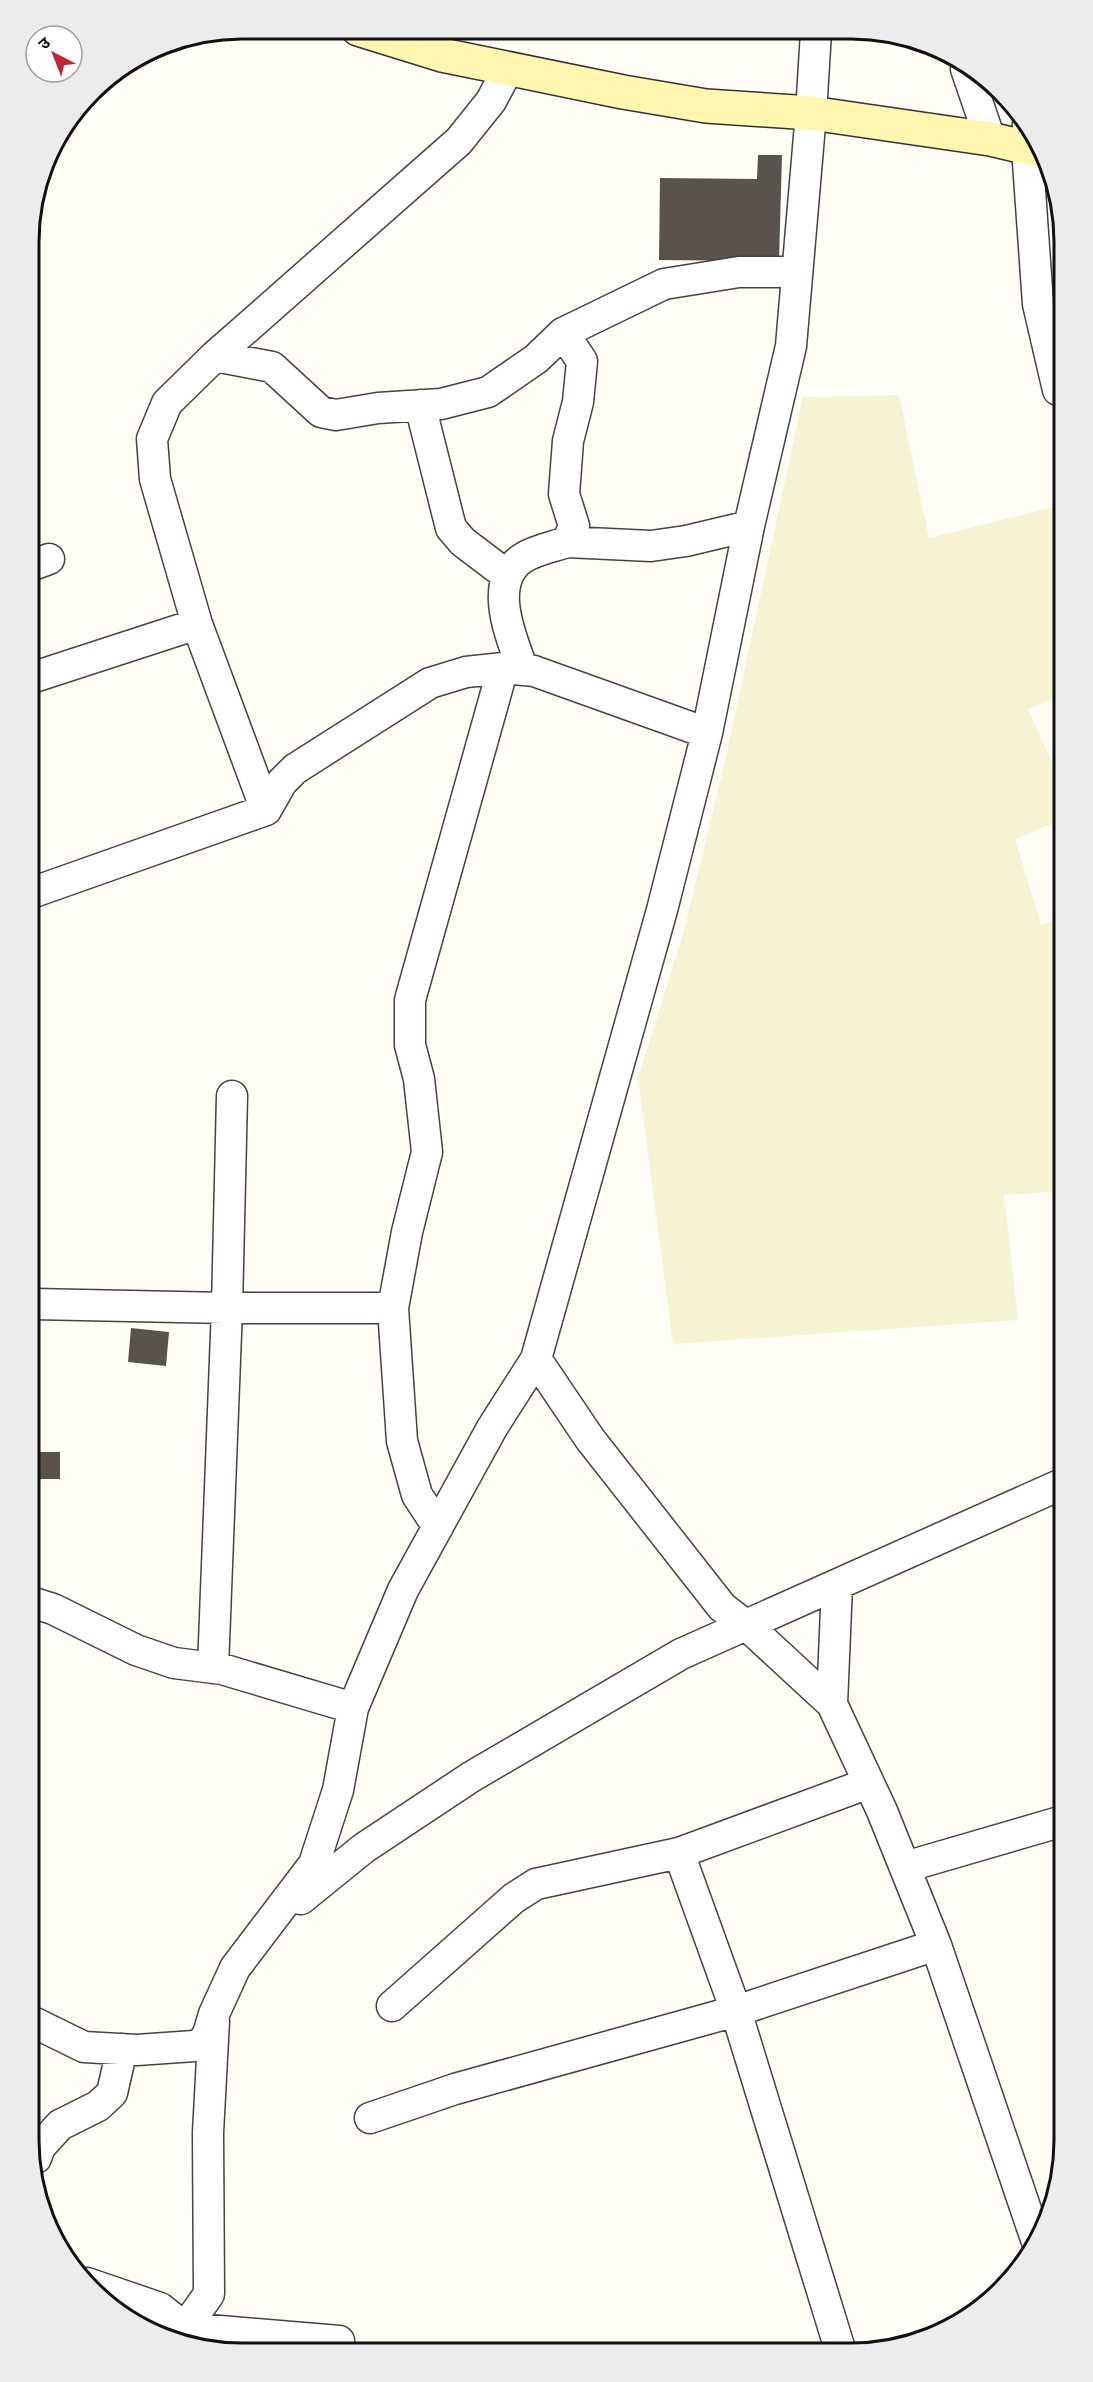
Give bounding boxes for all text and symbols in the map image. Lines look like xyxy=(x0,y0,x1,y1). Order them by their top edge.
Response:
north arrow xyxy=(24,24,84,84)
text: उ xyxy=(34,32,55,53)

